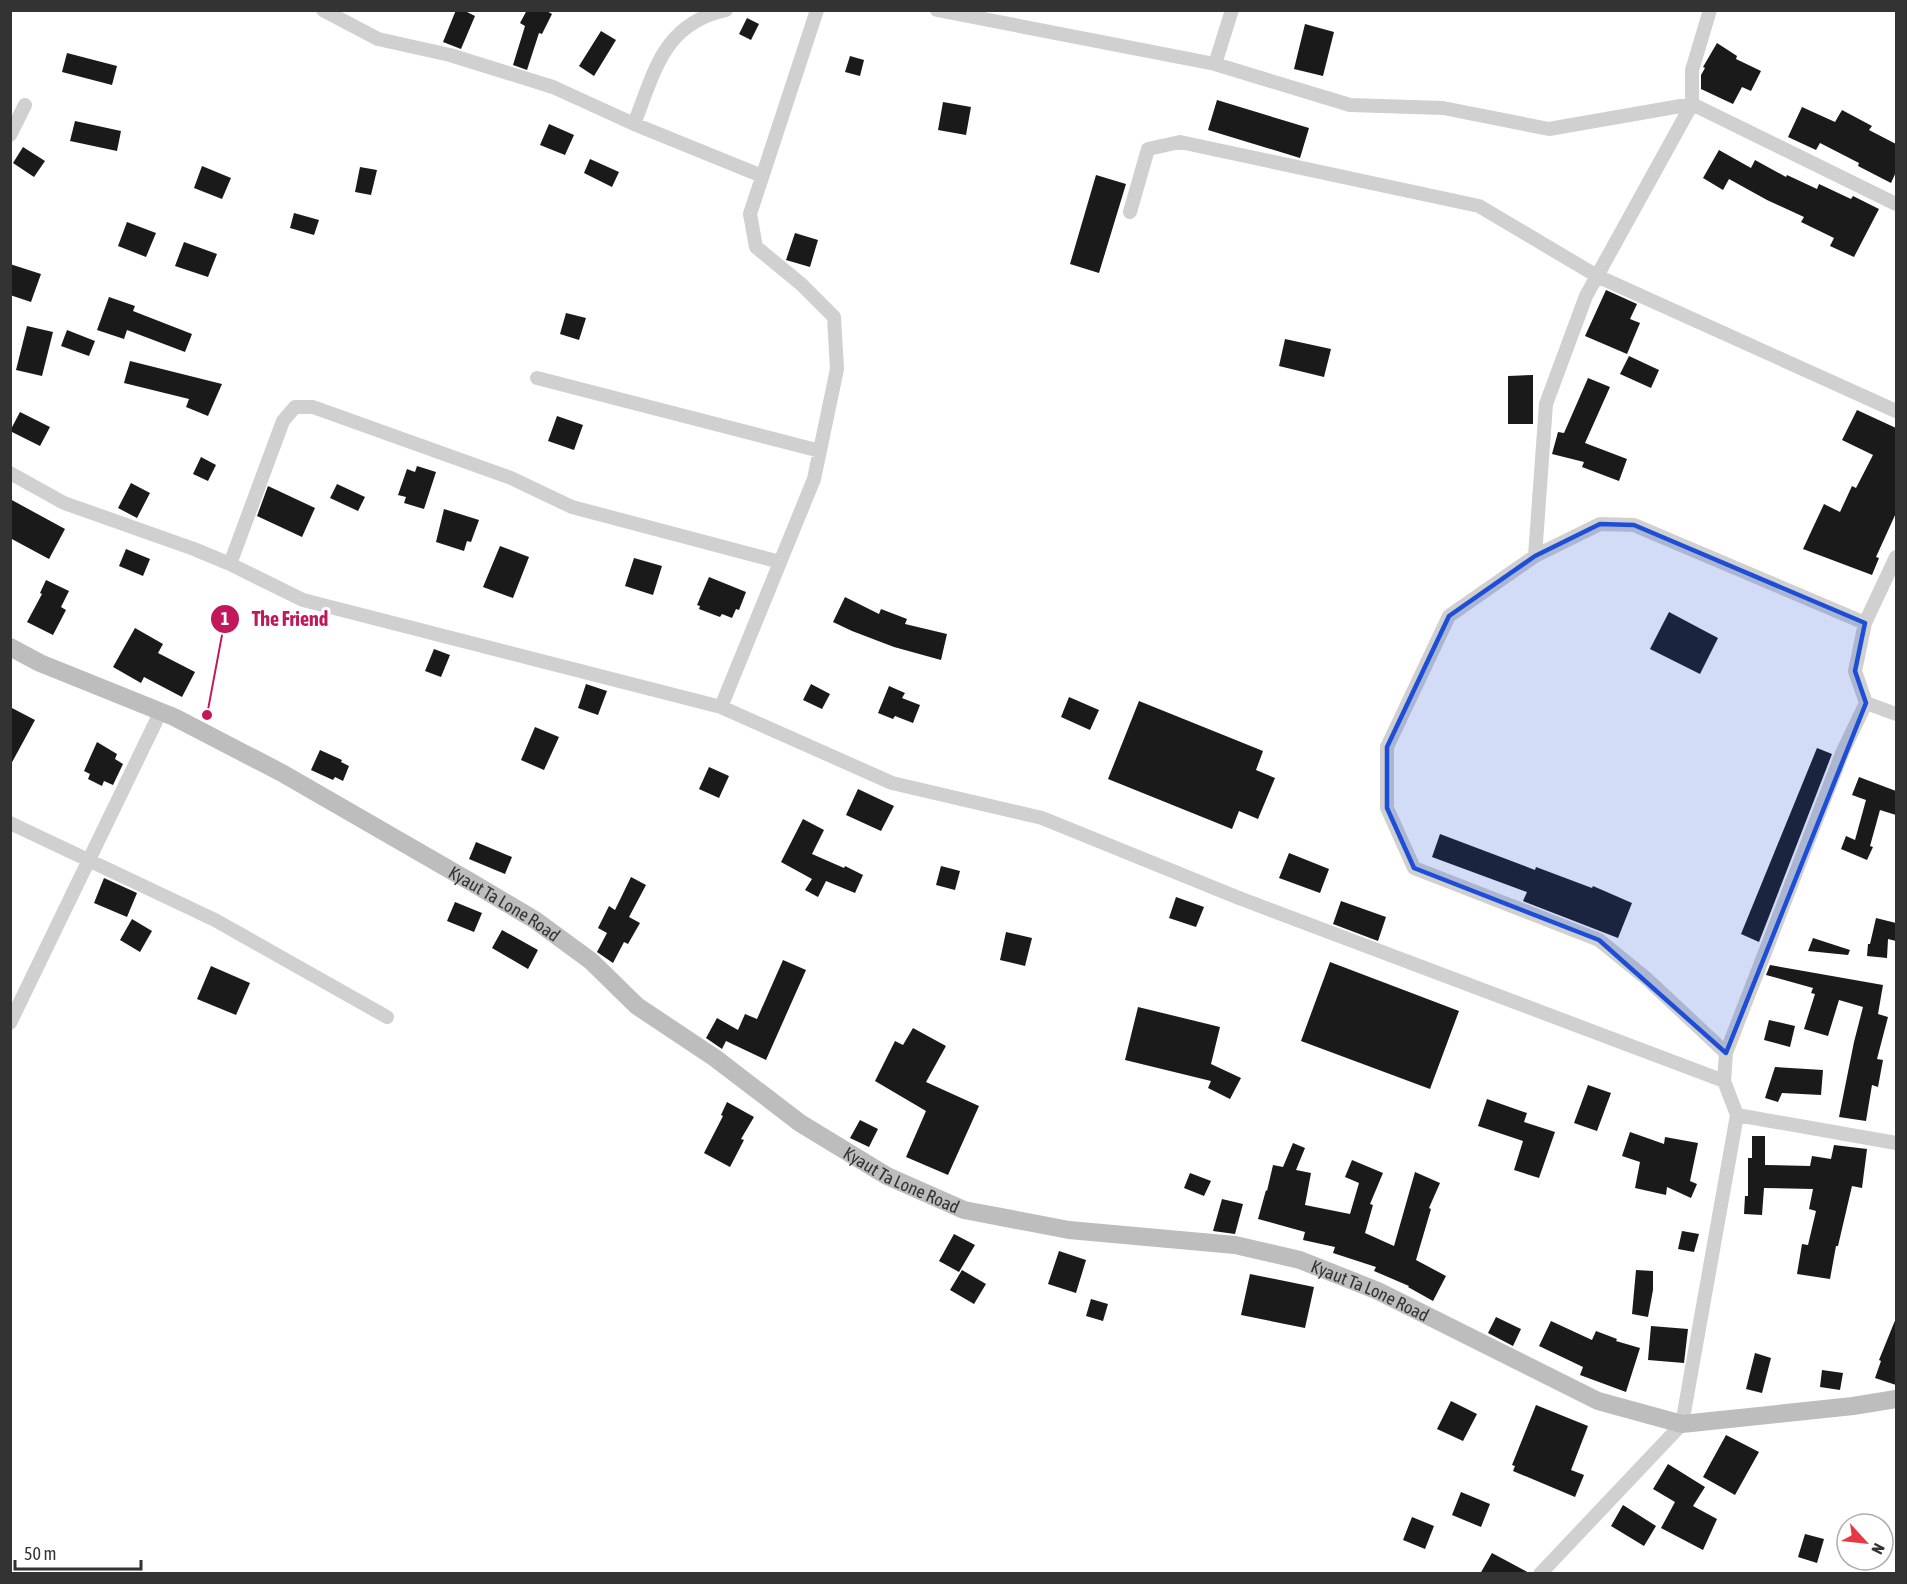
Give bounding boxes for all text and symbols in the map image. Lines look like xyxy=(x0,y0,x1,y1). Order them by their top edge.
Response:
callout: The Friend xyxy=(210,600,340,638)
text: The Friend xyxy=(252,607,328,630)
text: 1 xyxy=(221,608,229,629)
street label: Kyaut Ta Lone Road xyxy=(445,861,564,945)
street label: Kyaut Ta Lone Road xyxy=(840,1142,963,1217)
street label: Kyaut Ta Lone Road xyxy=(1308,1255,1433,1325)
north arrow xyxy=(1835,1512,1895,1572)
scale bar xyxy=(15,1533,141,1571)
text: N xyxy=(1868,1541,1889,1557)
text: 50 m xyxy=(24,1543,56,1564)

